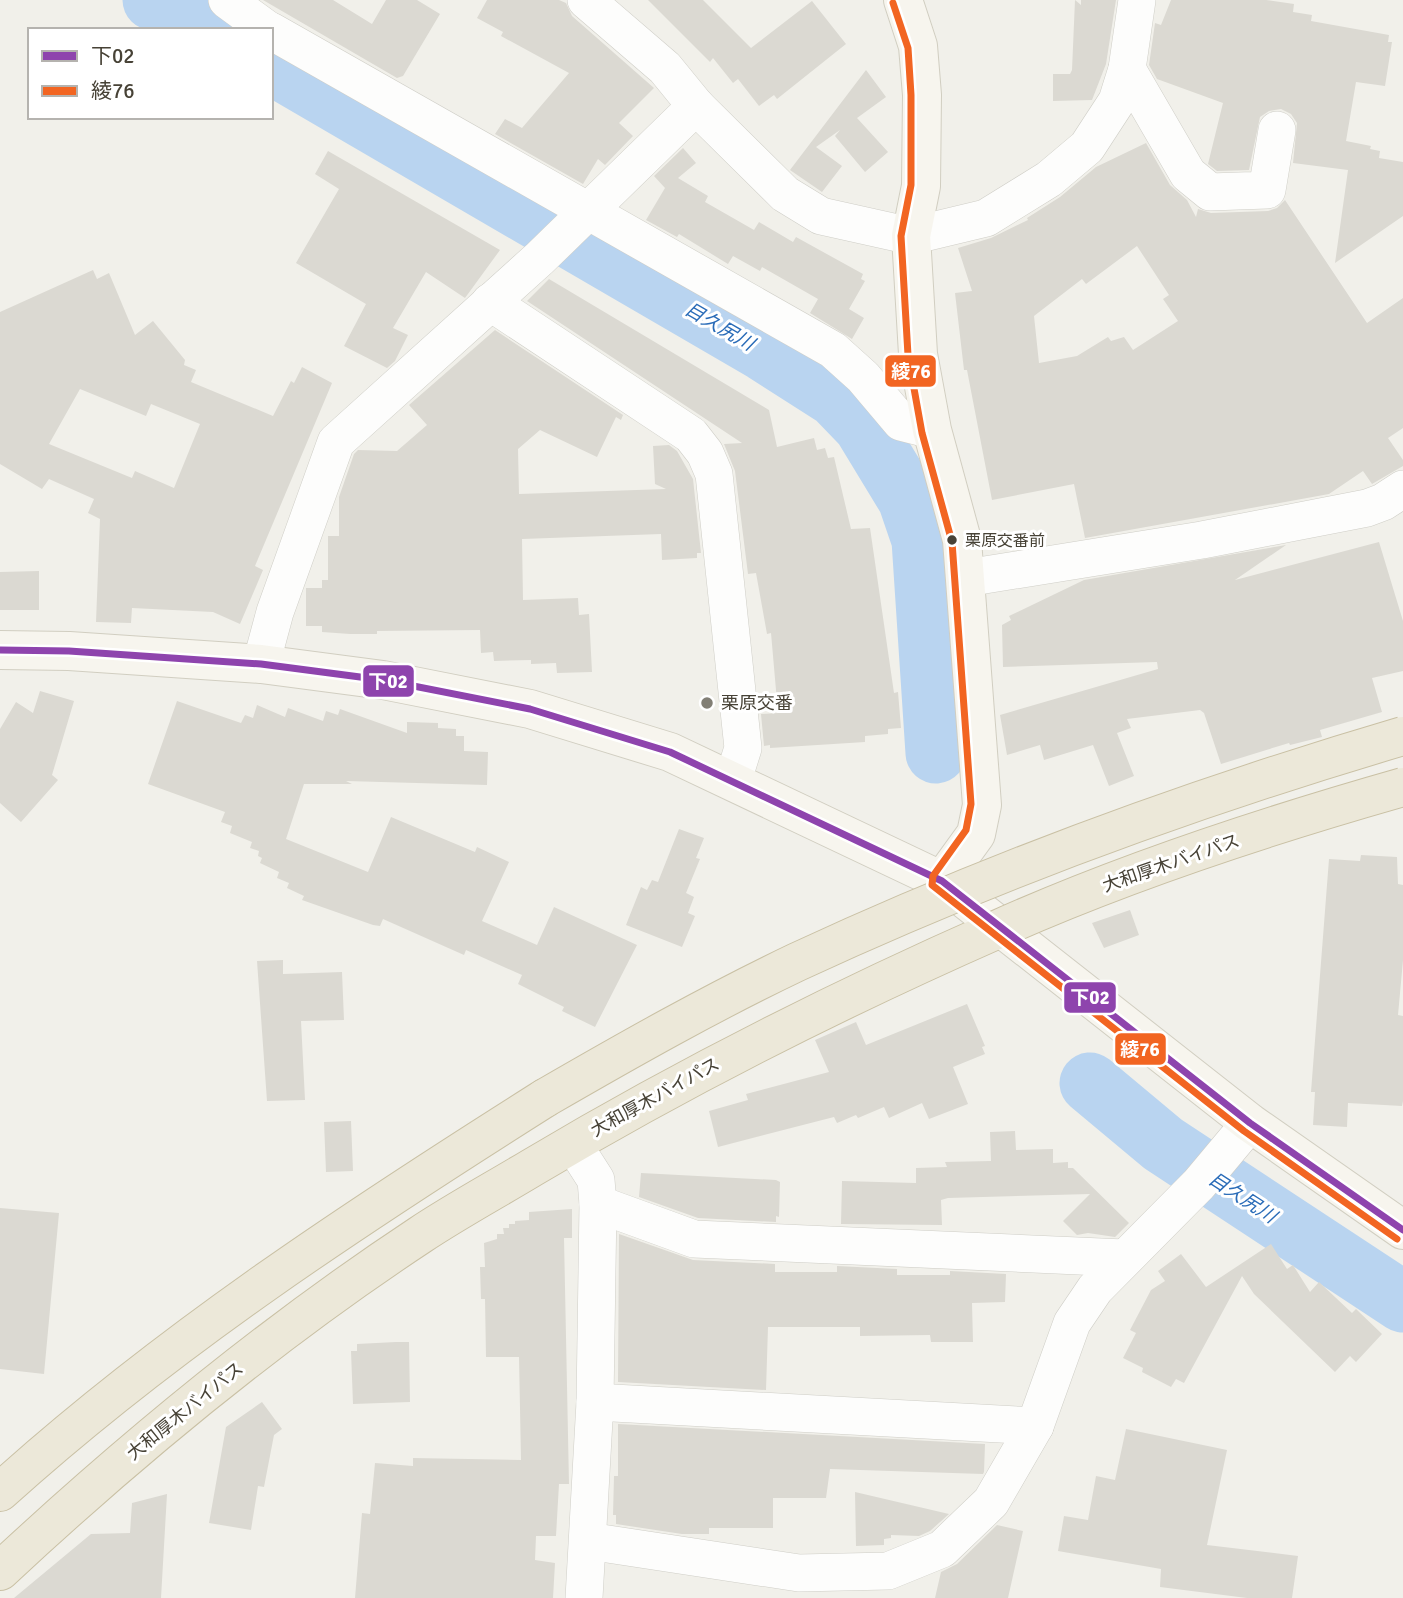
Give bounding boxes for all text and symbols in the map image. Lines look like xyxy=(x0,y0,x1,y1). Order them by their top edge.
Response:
legend xyxy=(28,28,273,119)
text: 下02 xyxy=(91,43,135,69)
text: 綾76 xyxy=(91,78,135,104)
water label: 目久尻川 xyxy=(681,297,760,357)
line badge: 綾76 xyxy=(884,354,937,388)
text: 綾76 xyxy=(891,360,931,384)
place label: 栗原交番前 xyxy=(965,531,1045,551)
marker: 栗原交番前 xyxy=(945,533,959,547)
line badge: 下02 xyxy=(362,664,415,698)
text: 下02 xyxy=(368,670,408,694)
place label: 栗原交番 xyxy=(721,692,793,714)
marker: 栗原交番 xyxy=(699,695,715,711)
street label: 大和厚木バイパス xyxy=(1100,829,1242,897)
line badge: 下02 xyxy=(1063,981,1117,1014)
text: 下02 xyxy=(1070,986,1110,1010)
line badge: 綾76 xyxy=(1114,1032,1167,1066)
text: 綾76 xyxy=(1120,1038,1160,1062)
street label: 大和厚木バイパス xyxy=(587,1053,723,1141)
water label: 目久尻川 xyxy=(1204,1167,1283,1230)
street label: 大和厚木バイパス xyxy=(122,1357,248,1465)

